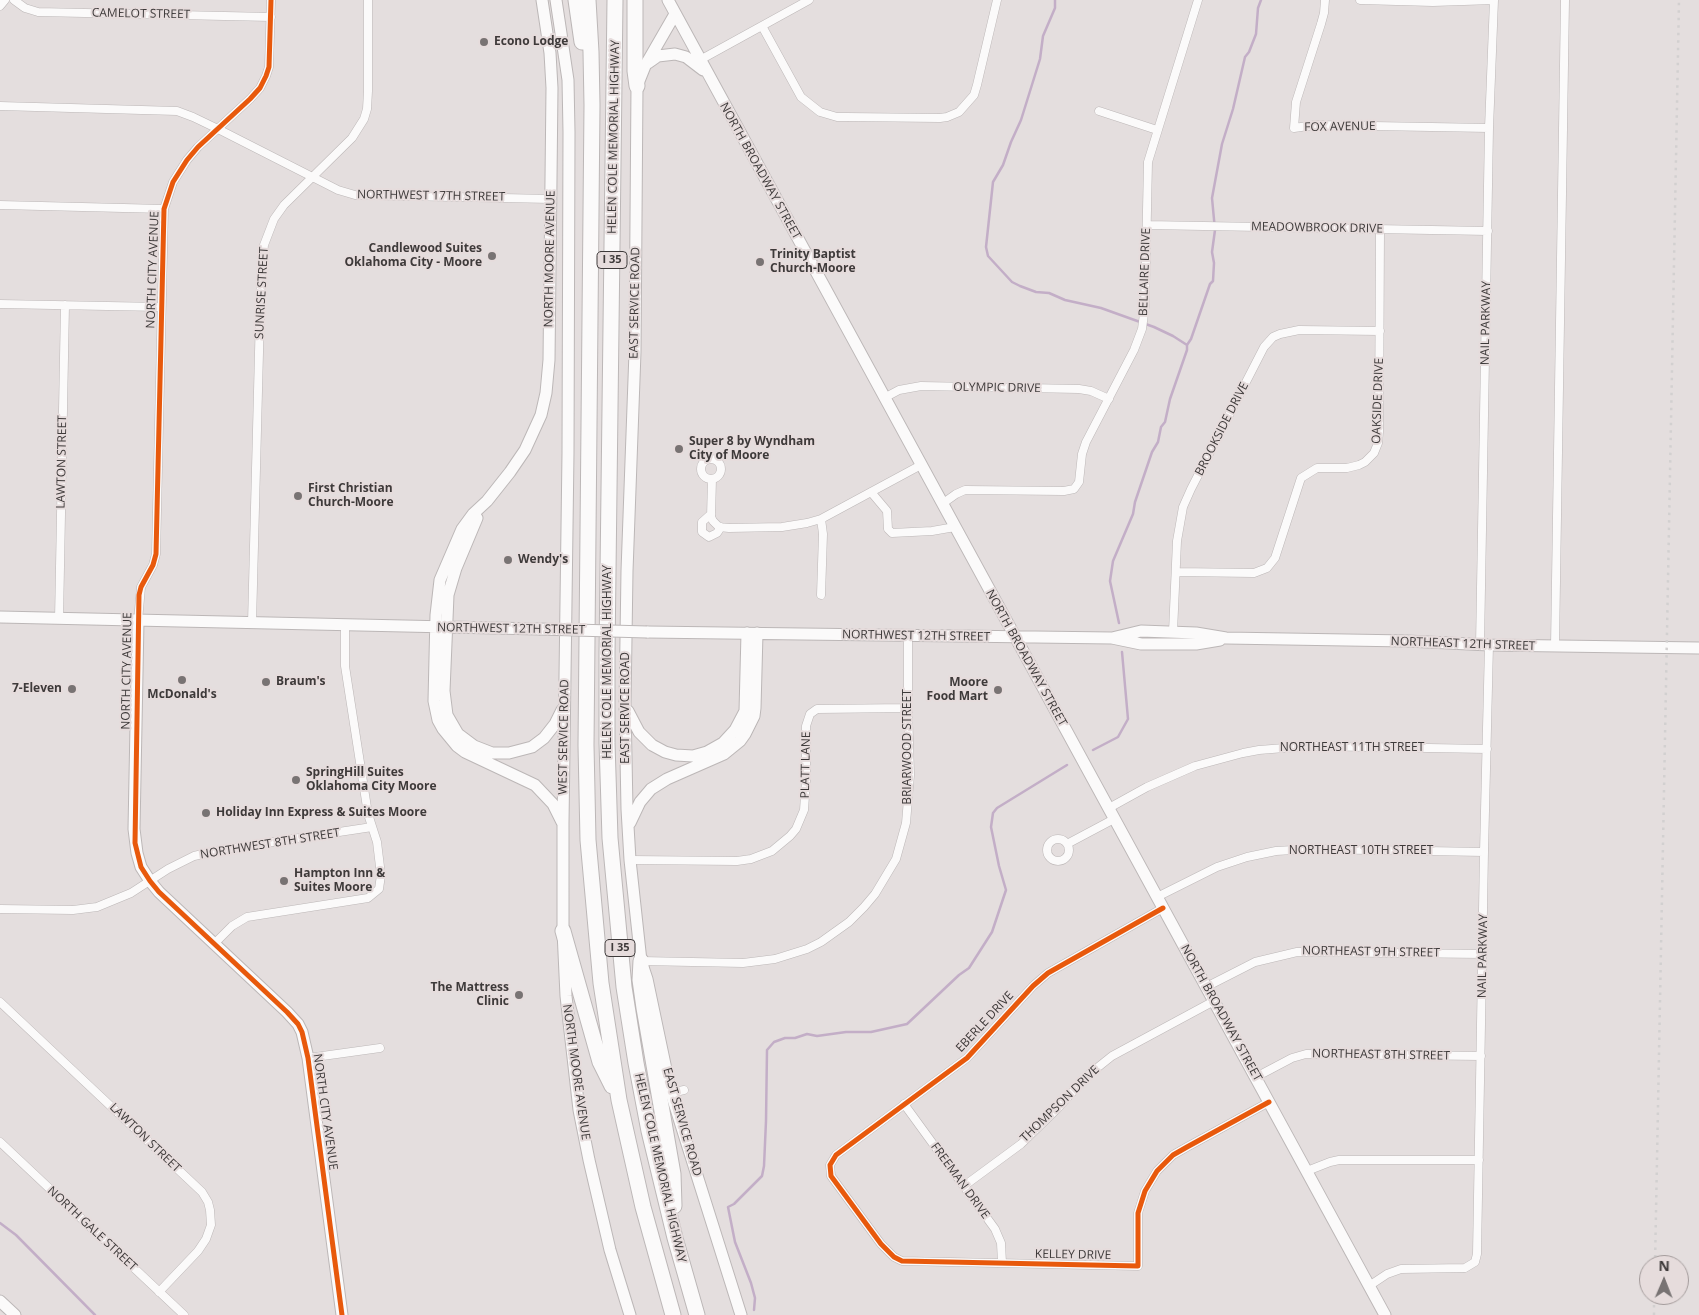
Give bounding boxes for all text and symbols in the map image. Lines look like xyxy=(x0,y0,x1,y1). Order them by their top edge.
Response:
street label: CAMELOT STREET xyxy=(92,6,190,22)
place label: Econo Lodge xyxy=(494,35,568,49)
marker: Econo Lodge xyxy=(478,36,490,48)
street label: HELEN COLE MEMORIAL HIGHWAY xyxy=(605,40,623,234)
street label: NORTH BROADWAY STREET xyxy=(716,100,804,242)
street label: FOX AVENUE xyxy=(1304,119,1376,135)
street label: NORTHWEST 17TH STREET xyxy=(357,188,505,204)
street label: NORTH MOORE AVENUE xyxy=(542,190,558,328)
street label: NORTH CITY AVENUE xyxy=(144,211,162,329)
street label: MEADOWBROOK DRIVE xyxy=(1251,220,1383,236)
street label: BELLAIRE DRIVE xyxy=(1136,228,1154,316)
place label: Candlewood Suites Oklahoma City - Moore xyxy=(344,242,482,270)
street label: SUNRISE STREET xyxy=(252,247,272,339)
street label: EAST SERVICE ROAD xyxy=(627,247,643,359)
place label: Trinity Baptist Church-Moore xyxy=(770,248,856,276)
marker: Candlewood Suites Oklahoma City - Moore xyxy=(486,250,498,262)
road number: I 35 xyxy=(597,252,627,268)
marker: Trinity Baptist Church-Moore xyxy=(754,256,766,268)
street label: NAIL PARKWAY xyxy=(1478,281,1494,365)
street label: OAKSIDE DRIVE xyxy=(1369,358,1387,444)
street label: OLYMPIC DRIVE xyxy=(953,380,1041,396)
street label: BROOKSIDE DRIVE xyxy=(1192,380,1252,478)
street label: LAWTON STREET xyxy=(54,415,70,509)
place label: Super 8 by Wyndham City of Moore xyxy=(689,435,815,463)
marker: Super 8 by Wyndham City of Moore xyxy=(673,443,685,455)
place label: First Christian Church-Moore xyxy=(308,482,394,510)
marker: First Christian Church-Moore xyxy=(292,490,304,502)
place label: Wendy's xyxy=(518,553,568,567)
marker: Wendy's xyxy=(502,554,514,566)
street label: HELEN COLE MEMORIAL HIGHWAY xyxy=(601,565,615,759)
street label: NORTH BROADWAY STREET xyxy=(982,587,1070,729)
street label: NORTH CITY AVENUE xyxy=(119,612,135,730)
street label: NORTHWEST 12TH STREET xyxy=(437,621,585,637)
street label: NORTHWEST 12TH STREET xyxy=(842,628,990,644)
street label: NORTHEAST 12TH STREET xyxy=(1390,634,1536,654)
street label: EAST SERVICE ROAD xyxy=(619,652,633,764)
marker: McDonald's xyxy=(176,674,188,686)
place label: Braum's xyxy=(276,675,326,689)
marker: Braum's xyxy=(260,676,272,688)
place label: Moore Food Mart xyxy=(927,676,988,704)
street label: WEST SERVICE ROAD xyxy=(556,679,572,795)
place label: 7-Eleven xyxy=(12,682,62,696)
marker: 7-Eleven xyxy=(66,683,78,695)
marker: Moore Food Mart xyxy=(992,684,1004,696)
place label: McDonald's xyxy=(147,688,217,702)
street label: BRIARWOOD STREET xyxy=(901,689,915,805)
street label: PLATT LANE xyxy=(798,731,814,799)
street label: NORTHEAST 11TH STREET xyxy=(1280,741,1424,755)
place label: SpringHill Suites Oklahoma City Moore xyxy=(306,766,437,794)
marker: SpringHill Suites Oklahoma City Moore xyxy=(290,774,302,786)
place label: Holiday Inn Express & Suites Moore xyxy=(216,806,427,820)
marker: Holiday Inn Express & Suites Moore xyxy=(200,807,212,819)
street label: NORTHWEST 8TH STREET xyxy=(199,826,341,862)
street label: NORTHEAST 10TH STREET xyxy=(1289,844,1433,858)
place label: Hampton Inn & Suites Moore xyxy=(294,867,385,895)
marker: Hampton Inn & Suites Moore xyxy=(278,875,290,887)
street label: NAIL PARKWAY xyxy=(1475,914,1491,998)
road number: I 35 xyxy=(605,940,635,956)
street label: NORTH BROADWAY STREET xyxy=(1177,942,1265,1084)
street label: NORTHEAST 9TH STREET xyxy=(1302,944,1440,960)
place label: The Mattress Clinic xyxy=(431,981,509,1009)
marker: The Mattress Clinic xyxy=(513,989,525,1001)
street label: EBERLE DRIVE xyxy=(953,989,1017,1055)
street label: NORTH MOORE AVENUE xyxy=(559,1003,593,1141)
street label: NORTHEAST 8TH STREET xyxy=(1312,1047,1450,1063)
street label: NORTH CITY AVENUE xyxy=(310,1053,340,1171)
street label: THOMPSON DRIVE xyxy=(1018,1063,1102,1145)
street label: EAST SERVICE ROAD xyxy=(660,1066,704,1178)
street label: HELEN COLE MEMORIAL HIGHWAY xyxy=(631,1072,689,1264)
street label: LAWTON STREET xyxy=(106,1100,184,1176)
street label: FREEMAN DRIVE xyxy=(928,1140,992,1222)
street label: NORTH GALE STREET xyxy=(44,1184,140,1274)
street label: KELLEY DRIVE xyxy=(1035,1247,1111,1263)
north arrow xyxy=(1639,1255,1689,1305)
text: N xyxy=(1658,1256,1670,1275)

